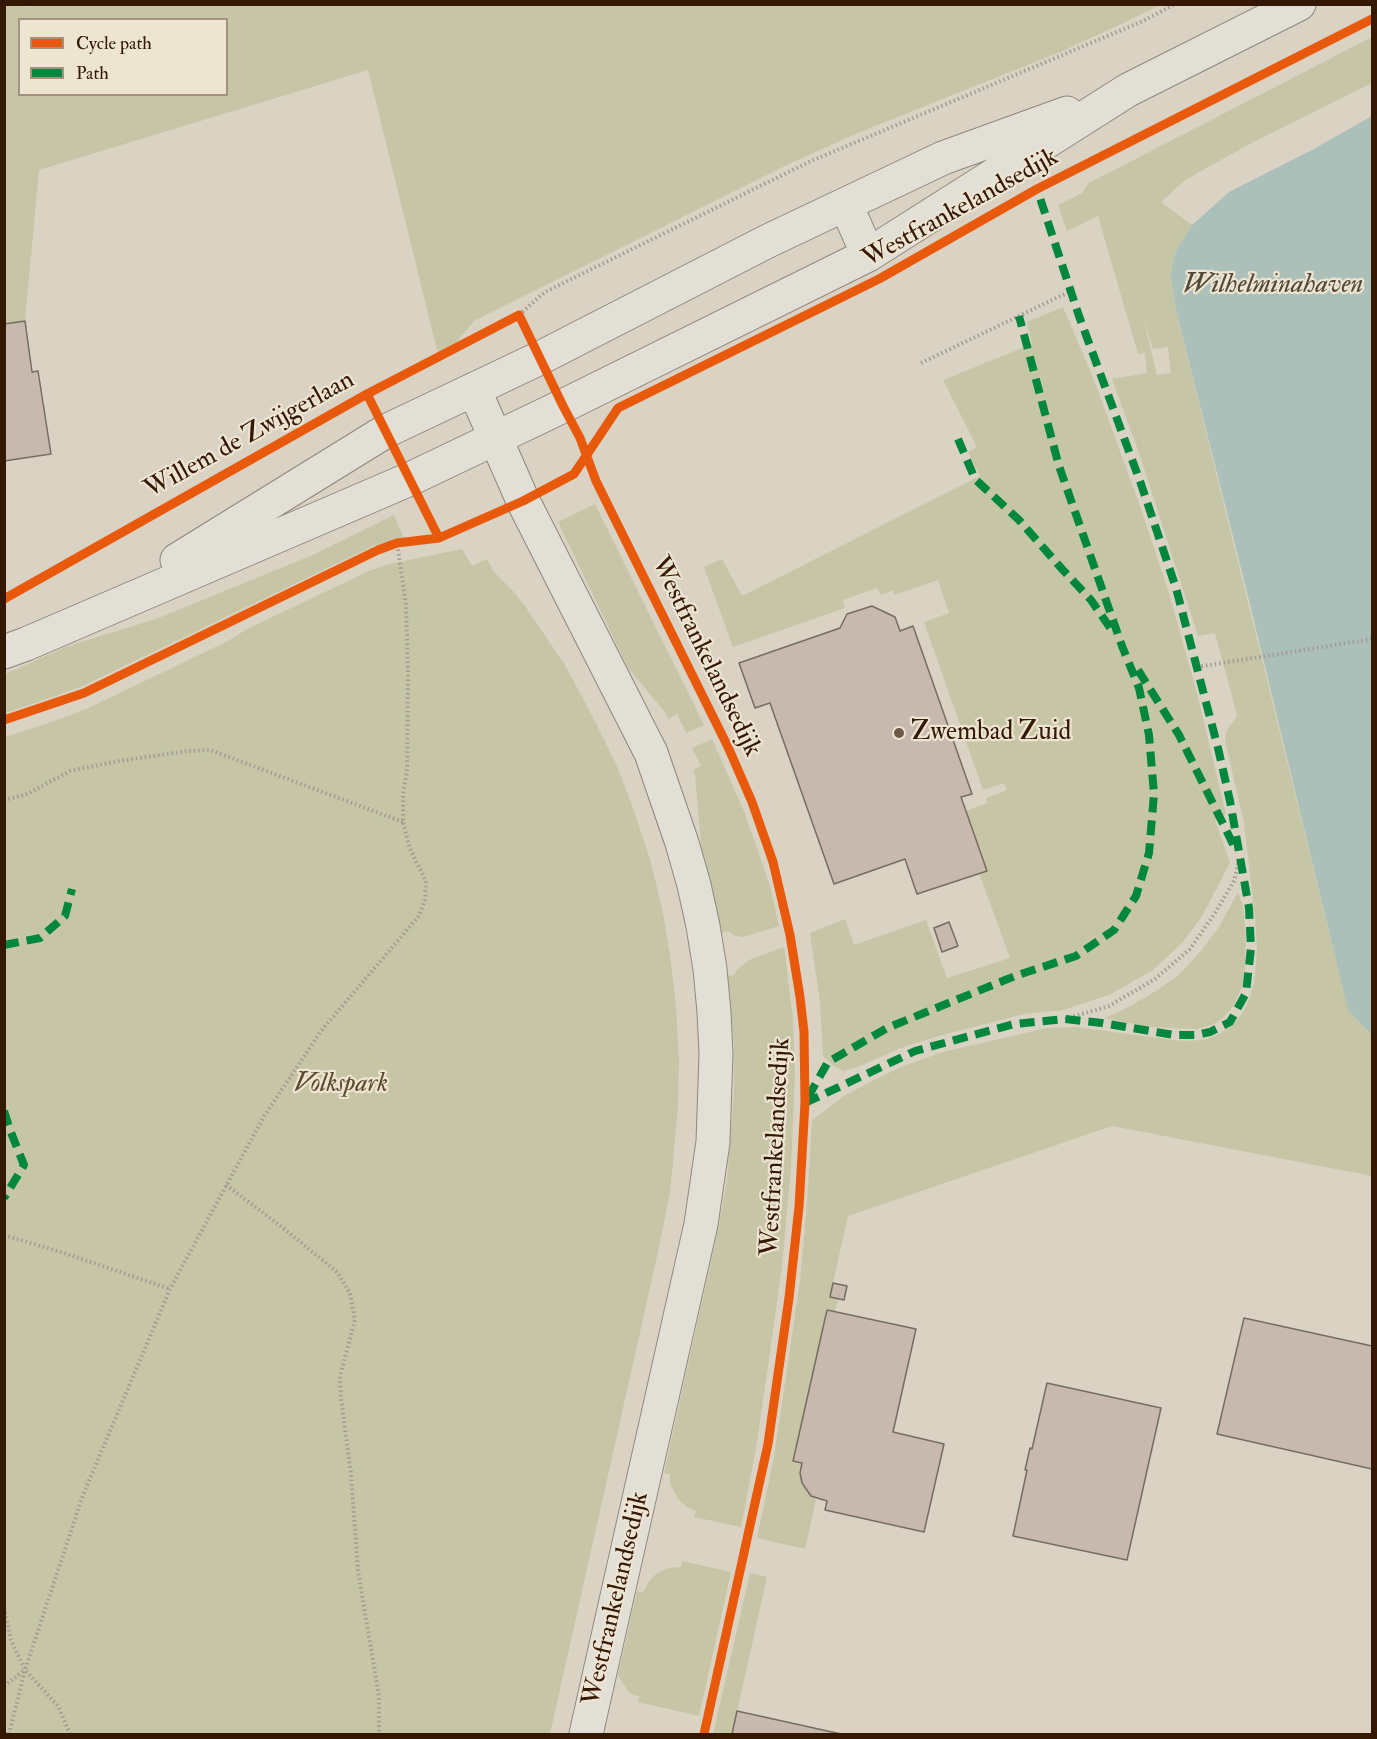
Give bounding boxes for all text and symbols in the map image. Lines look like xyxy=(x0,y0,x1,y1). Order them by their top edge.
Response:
legend xyxy=(18,18,228,96)
text: Cycle path xyxy=(76,32,152,55)
text: Path xyxy=(76,62,109,85)
street label: Westfrankelandsedijk xyxy=(858,142,1064,276)
water label: Wilhelminahaven xyxy=(1183,270,1363,302)
street label: Willem de Zwijgerlaan xyxy=(140,365,360,507)
street label: Westfrankelandsedijk xyxy=(643,552,767,762)
place label: Zwembad Zuid xyxy=(911,717,1071,749)
marker: Zwembad Zuid xyxy=(892,726,906,740)
street label: Westfrankelandsedijk xyxy=(756,1037,798,1257)
park label: Volkspark xyxy=(294,1069,388,1101)
street label: Westfrankelandsedijk xyxy=(577,1489,657,1709)

